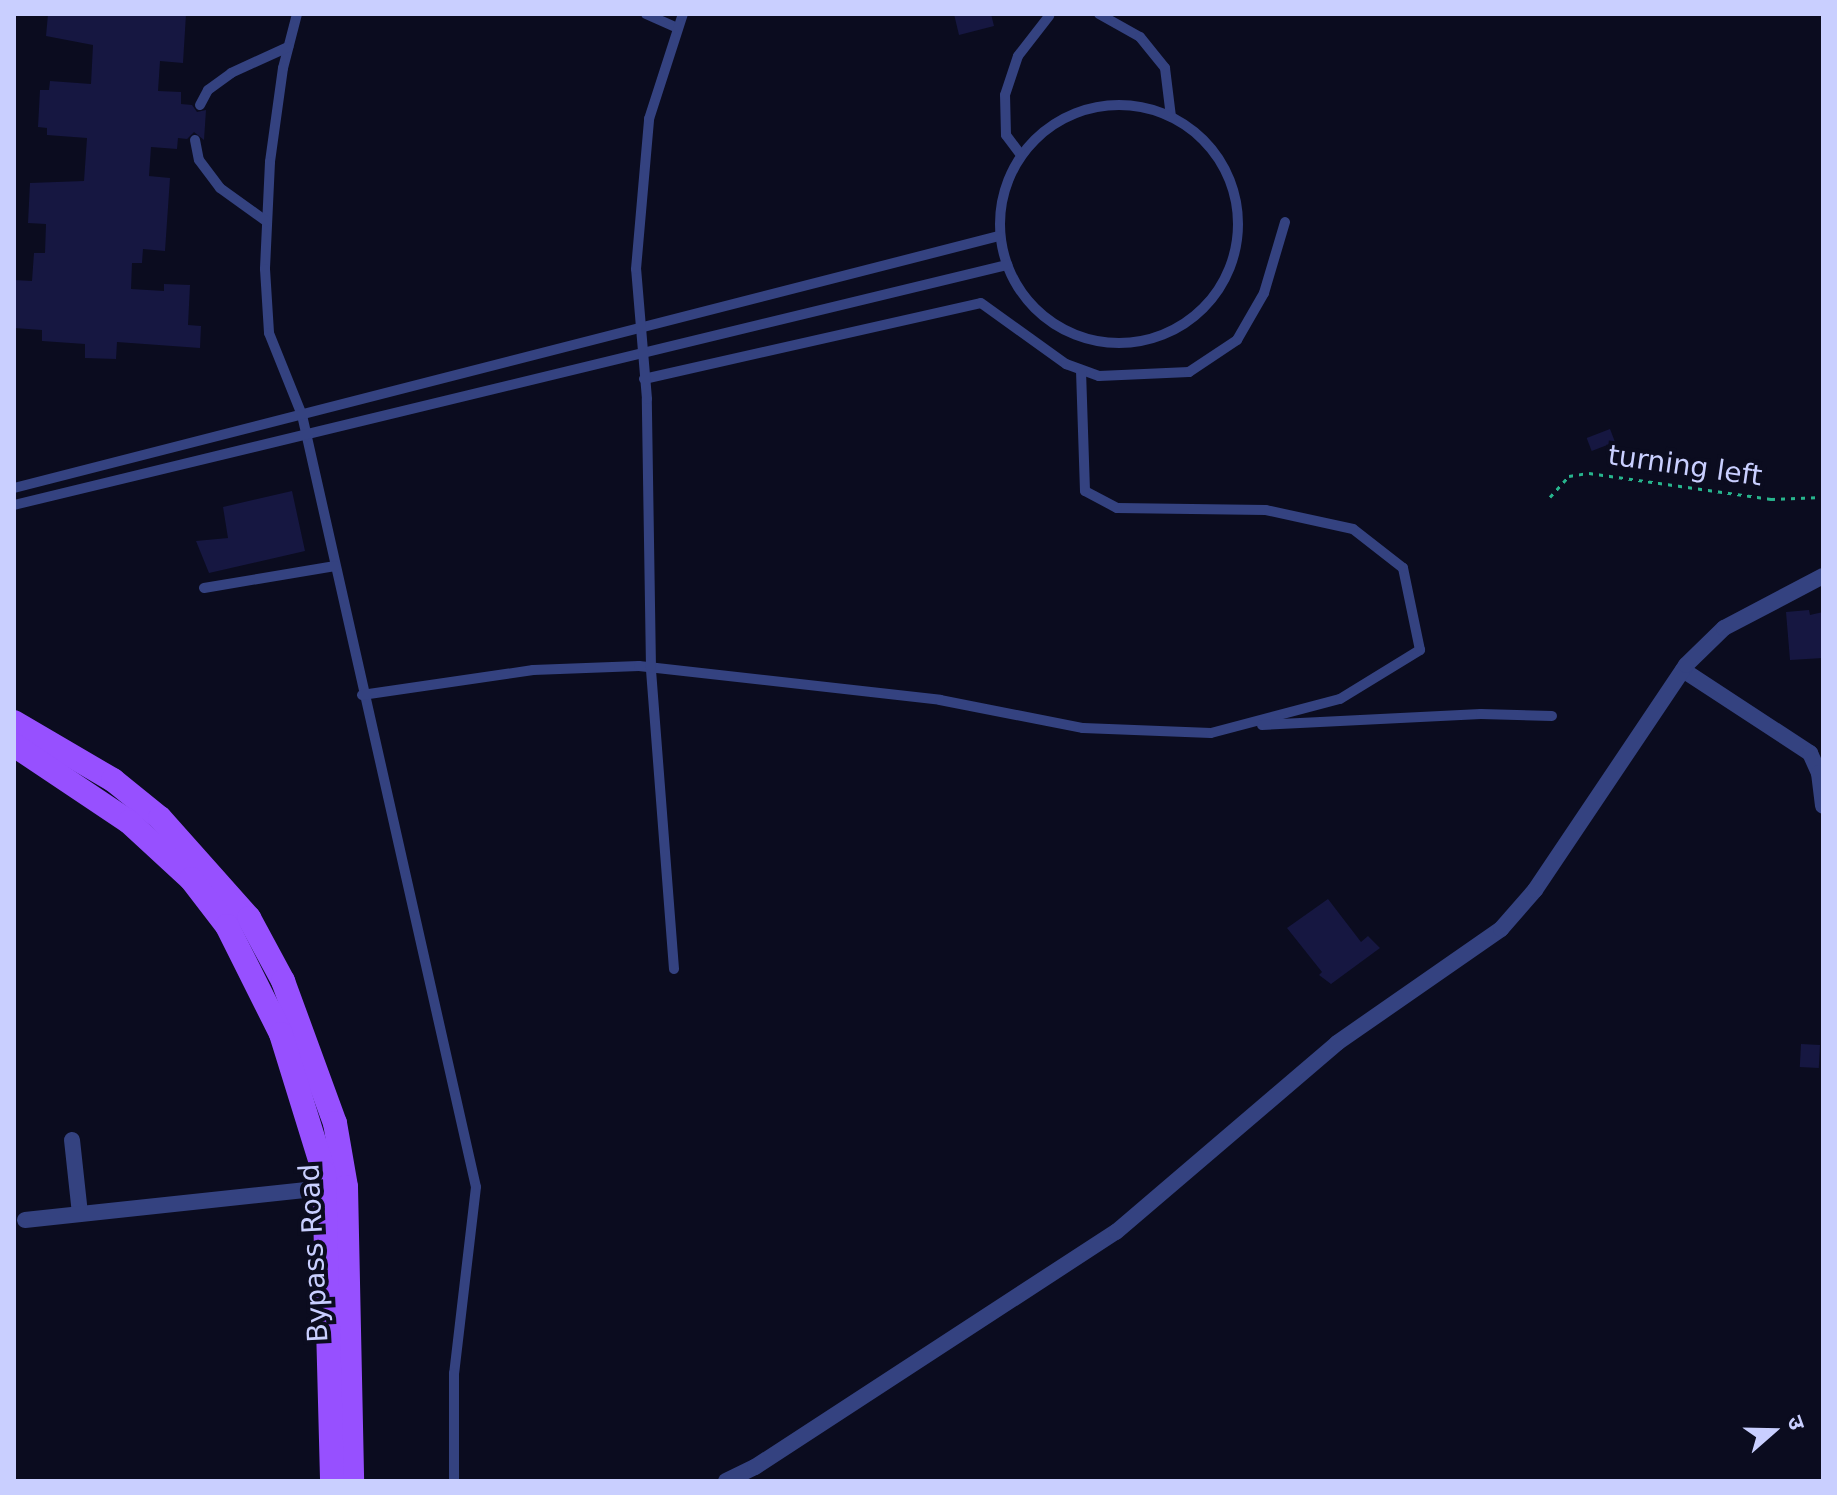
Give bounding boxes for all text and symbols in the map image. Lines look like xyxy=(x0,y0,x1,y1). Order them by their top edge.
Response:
street label: turning left xyxy=(1606,439,1764,493)
street label: Bypass Road xyxy=(293,1163,335,1343)
north arrow xyxy=(1733,1391,1813,1471)
text: उ xyxy=(1782,1412,1810,1433)

